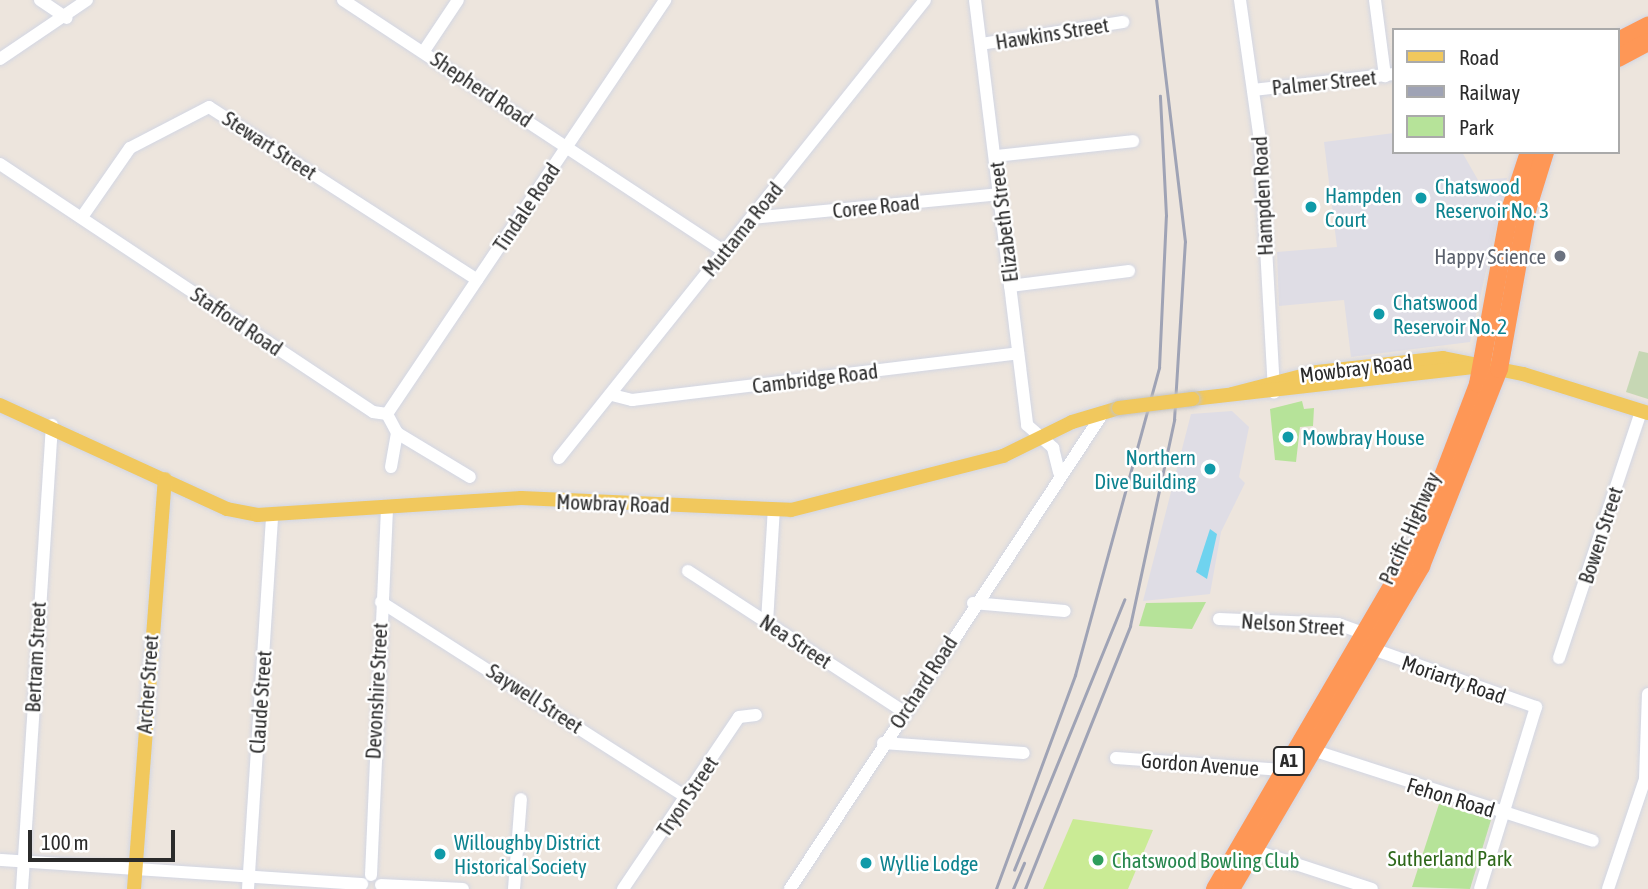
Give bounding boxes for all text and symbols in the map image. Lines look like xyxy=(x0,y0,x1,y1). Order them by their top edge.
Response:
street label: Hawkins Street xyxy=(993,12,1111,54)
legend xyxy=(1392,28,1620,154)
text: Road xyxy=(1459,45,1499,69)
street label: Shepherd Road xyxy=(426,46,538,132)
street label: Palmer Street xyxy=(1270,64,1378,100)
text: Railway xyxy=(1459,80,1520,104)
street label: Stewart Street xyxy=(218,105,322,185)
text: Park xyxy=(1459,115,1494,139)
street label: Hampden Road xyxy=(1246,136,1278,256)
street label: Tindale Road xyxy=(487,158,565,256)
street label: Elizabeth Street xyxy=(983,160,1023,284)
place label: Chatswood Reservoir No. 3 xyxy=(1435,173,1549,223)
street label: Muttama Road xyxy=(696,177,788,281)
place label: Hampden Court xyxy=(1325,182,1402,232)
street label: Coree Road xyxy=(831,189,921,223)
marker: Chatswood Reservoir No. 3 xyxy=(1413,190,1429,206)
marker: Hampden Court xyxy=(1303,199,1319,215)
place label: Happy Science xyxy=(1434,243,1546,269)
marker: Happy Science xyxy=(1552,248,1568,264)
street label: Stafford Road xyxy=(186,281,288,361)
place label: Chatswood Reservoir No. 2 xyxy=(1393,289,1507,339)
marker: Chatswood Reservoir No. 2 xyxy=(1371,306,1387,322)
street label: Mowbray Road xyxy=(1298,349,1414,387)
street label: Cambridge Road xyxy=(751,358,879,398)
place label: Mowbray House xyxy=(1302,424,1424,450)
marker: Mowbray House xyxy=(1280,429,1296,445)
place label: Northern Dive Building xyxy=(1094,444,1196,494)
marker: Northern Dive Building xyxy=(1202,461,1218,477)
street label: Pacific Highway xyxy=(1373,468,1445,588)
street label: Bowen Street xyxy=(1572,483,1628,587)
street label: Mowbray Road xyxy=(556,488,670,518)
street label: Bertram Street xyxy=(20,601,50,713)
street label: Nea Street xyxy=(755,608,837,674)
street label: Nelson Street xyxy=(1240,608,1346,640)
street label: Devonshire Street xyxy=(360,622,392,760)
street label: Orchard Road xyxy=(884,631,962,733)
street label: Archer Street xyxy=(131,634,163,734)
street label: Moriarty Road xyxy=(1399,649,1509,709)
street label: Claude Street xyxy=(244,650,276,754)
street label: Saywell Street xyxy=(482,658,588,738)
road number: A1 xyxy=(1272,746,1306,776)
street label: Gordon Avenue xyxy=(1140,747,1260,781)
street label: Tryon Street xyxy=(651,751,723,841)
street label: Fehon Road xyxy=(1404,772,1498,822)
scale bar xyxy=(32,816,178,860)
place label: Willoughby District Historical Society xyxy=(454,829,600,879)
text: 100 m xyxy=(41,830,89,854)
park label: Sutherland Park xyxy=(1388,845,1512,871)
marker: Willoughby District Historical Society xyxy=(432,846,448,862)
place label: Chatswood Bowling Club xyxy=(1112,847,1300,873)
place label: Wyllie Lodge xyxy=(880,850,978,876)
marker: Chatswood Bowling Club xyxy=(1090,852,1106,868)
marker: Wyllie Lodge xyxy=(858,855,874,871)

